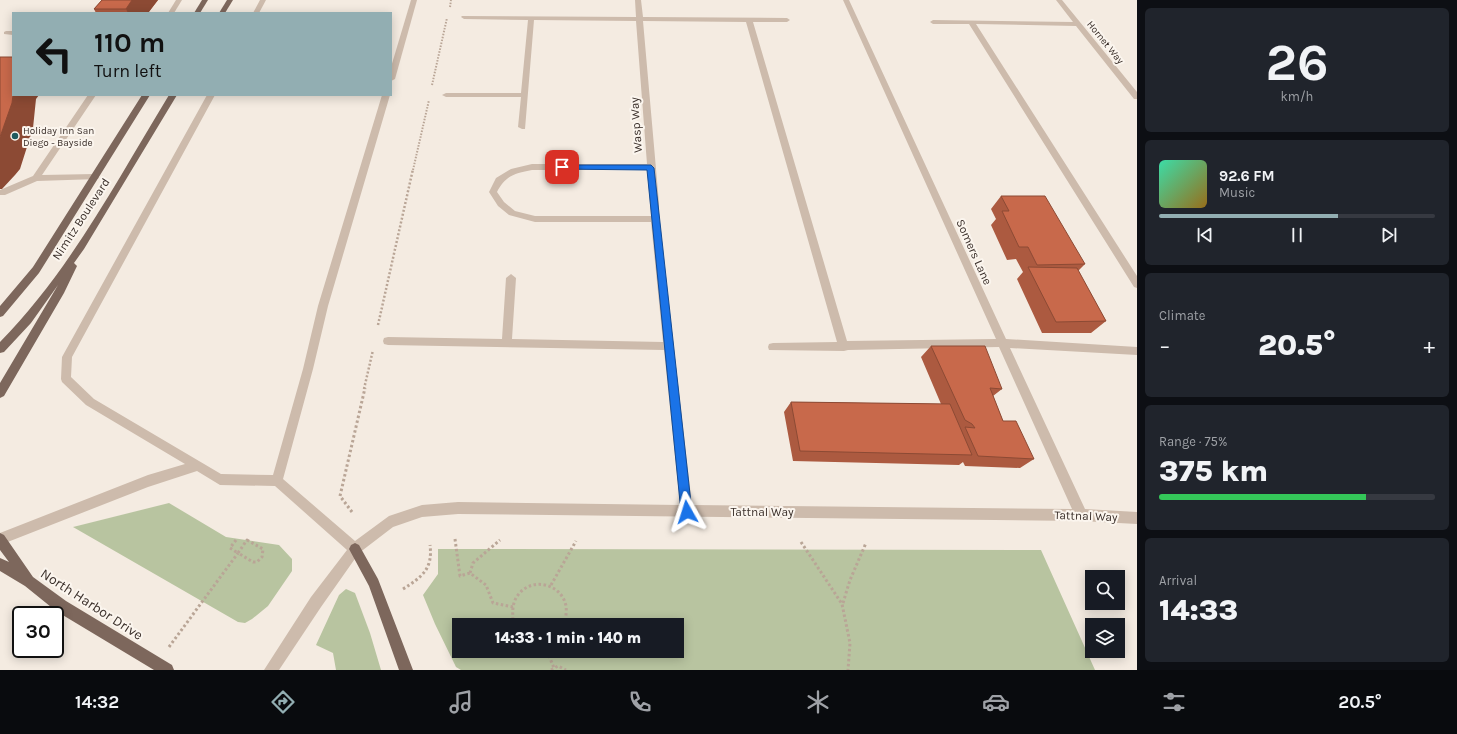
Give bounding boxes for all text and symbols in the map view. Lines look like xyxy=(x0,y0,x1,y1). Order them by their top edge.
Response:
street label: Hornet Way xyxy=(1084,19,1126,67)
text: 110 m xyxy=(94,26,165,59)
icon: left xyxy=(28,28,80,80)
text: 26 xyxy=(1265,32,1329,93)
text: Turn left xyxy=(94,60,162,82)
text: km/h xyxy=(1281,89,1313,104)
street label: Wasp Way xyxy=(627,96,645,153)
place label: Holiday Inn San Diego - Bayside xyxy=(23,125,94,149)
marker: Holiday Inn San Diego - Bayside xyxy=(10,131,20,141)
pin xyxy=(545,150,579,184)
icon: arrive xyxy=(551,156,573,178)
text: 92.6 FM xyxy=(1219,167,1275,185)
street label: Nimitz Boulevard xyxy=(49,176,113,262)
text: Music xyxy=(1219,185,1255,200)
street label: Somers Lane xyxy=(953,217,995,287)
icon: previous xyxy=(1194,224,1216,246)
icon: pause xyxy=(1286,224,1308,246)
icon: next xyxy=(1378,224,1400,246)
text: Climate xyxy=(1159,308,1205,323)
text: 20.5° xyxy=(1258,327,1336,363)
text: − xyxy=(1159,333,1171,359)
text: + xyxy=(1423,333,1435,359)
text: Range · 75% xyxy=(1159,434,1227,449)
text: 375 km xyxy=(1159,453,1268,489)
position arrow xyxy=(666,491,708,533)
street label: Tattnal Way xyxy=(730,505,794,519)
street label: Tattnal Way xyxy=(1054,508,1118,524)
street label: North Harbor Drive xyxy=(37,565,146,644)
map controls xyxy=(1085,570,1125,658)
button: search xyxy=(1085,570,1125,610)
text: Arrival xyxy=(1159,573,1197,588)
text: 14:33 xyxy=(1159,592,1238,628)
speed limit sign: 30 xyxy=(12,606,64,658)
button: layers xyxy=(1085,618,1125,658)
text: 14:33 · 1 min · 140 m xyxy=(495,629,641,647)
icon: directions xyxy=(269,688,297,716)
icon: music xyxy=(447,688,475,716)
icon: phone xyxy=(626,688,654,716)
icon: climate xyxy=(804,688,832,716)
icon: car xyxy=(982,688,1010,716)
icon: filters xyxy=(1160,688,1188,716)
text: 14:32 xyxy=(75,691,119,713)
text: 20.5° xyxy=(1338,691,1382,713)

